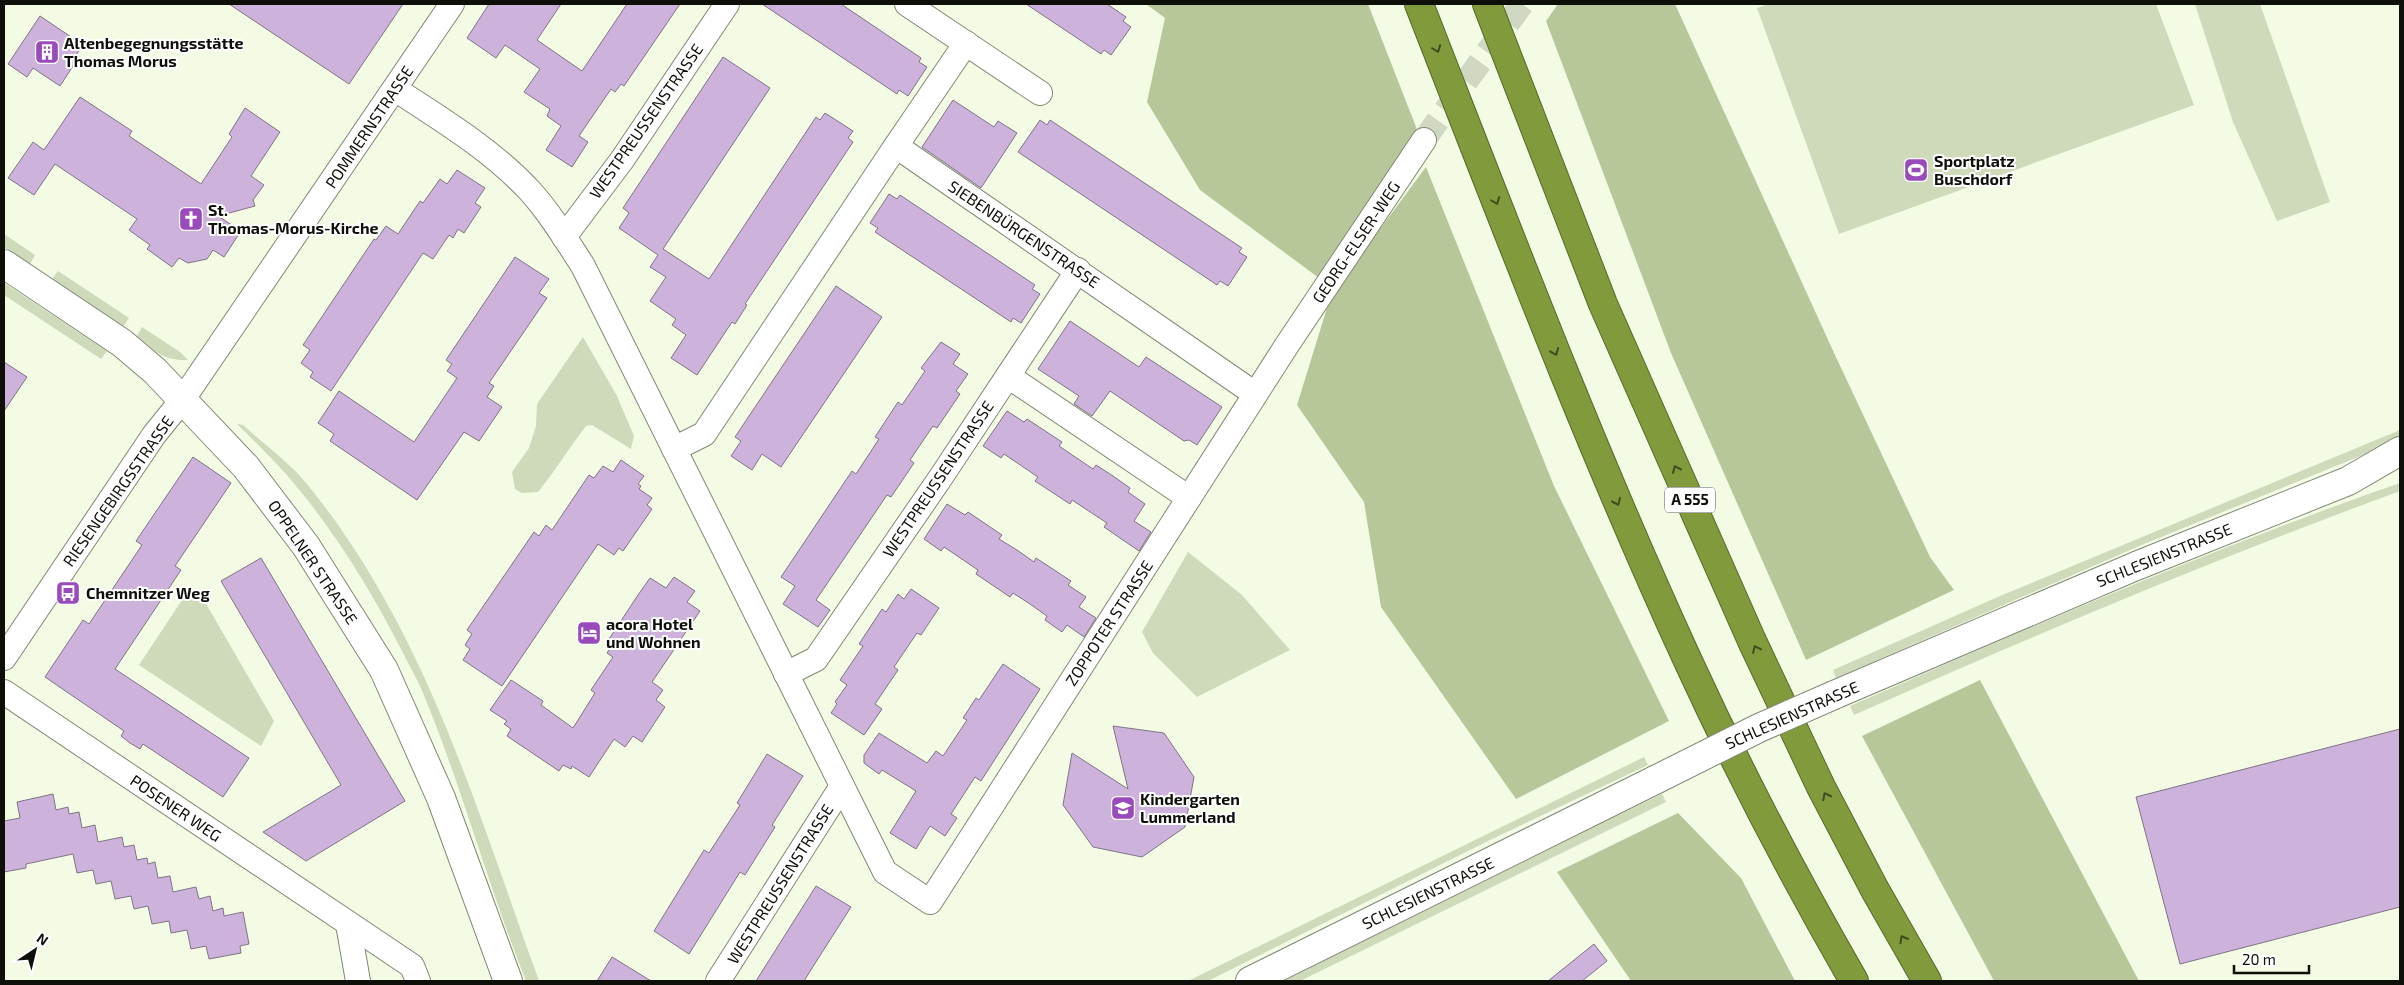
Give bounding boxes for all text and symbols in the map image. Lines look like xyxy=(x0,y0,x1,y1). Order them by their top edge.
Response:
place label: Altenbegegnungsstätte Thomas Morus xyxy=(64,33,244,70)
building icon: Altenbegegnungsstätte Thomas Morus xyxy=(34,39,60,65)
street label: WESTPREUSSENSTRASSE xyxy=(585,40,706,202)
one-way arrow xyxy=(1430,44,1441,53)
street label: POMMERNSTRASSE xyxy=(321,62,417,191)
place label: Sportplatz Buschdorf xyxy=(1934,151,2015,188)
sports icon: Sportplatz Buschdorf xyxy=(1903,157,1929,183)
street label: SIEBENBÜRGENSTRASSE xyxy=(945,176,1103,291)
street label: GEORG-ELSER-WEG xyxy=(1308,177,1403,306)
one-way arrow xyxy=(1490,196,1500,204)
place label: St. Thomas-Morus-Kirche xyxy=(208,200,379,237)
church icon: St. Thomas-Morus-Kirche xyxy=(178,206,204,232)
one-way arrow xyxy=(1549,347,1559,356)
street label: WESTPREUSSENSTRASSE xyxy=(878,397,997,561)
street label: RIESENGEBIRGSSTRASSE xyxy=(58,412,177,570)
one-way arrow xyxy=(1671,465,1682,474)
road number: A 555 xyxy=(1665,488,1715,512)
street label: OPPELNER STRASSE xyxy=(265,496,362,627)
one-way arrow xyxy=(1611,497,1622,506)
street label: SCHLESIENSTRASSE xyxy=(2093,519,2234,590)
street label: ZOPPOTER STRASSE xyxy=(1061,556,1156,689)
bus stop icon: Chemnitzer Weg xyxy=(55,580,81,606)
place label: Chemnitzer Weg xyxy=(86,583,210,602)
place label: acora Hotel und Wohnen xyxy=(606,614,701,651)
hotel icon: acora Hotel und Wohnen xyxy=(576,620,602,646)
one-way arrow xyxy=(1752,645,1762,654)
street label: SCHLESIENSTRASSE xyxy=(1722,676,1862,753)
street label: POSENER WEG xyxy=(127,770,225,845)
place label: Kindergarten Lummerland xyxy=(1140,789,1240,826)
one-way arrow xyxy=(1822,792,1832,801)
school or university icon: Kindergarten Lummerland xyxy=(1110,795,1136,821)
street label: WESTPREUSSENSTRASSE xyxy=(723,800,837,967)
street label: SCHLESIENSTRASSE xyxy=(1359,852,1497,933)
north arrow xyxy=(10,925,60,975)
text: N xyxy=(34,929,52,949)
one-way arrow xyxy=(1899,935,1909,944)
scale bar xyxy=(2234,942,2309,974)
text: 20 m xyxy=(2242,950,2276,968)

